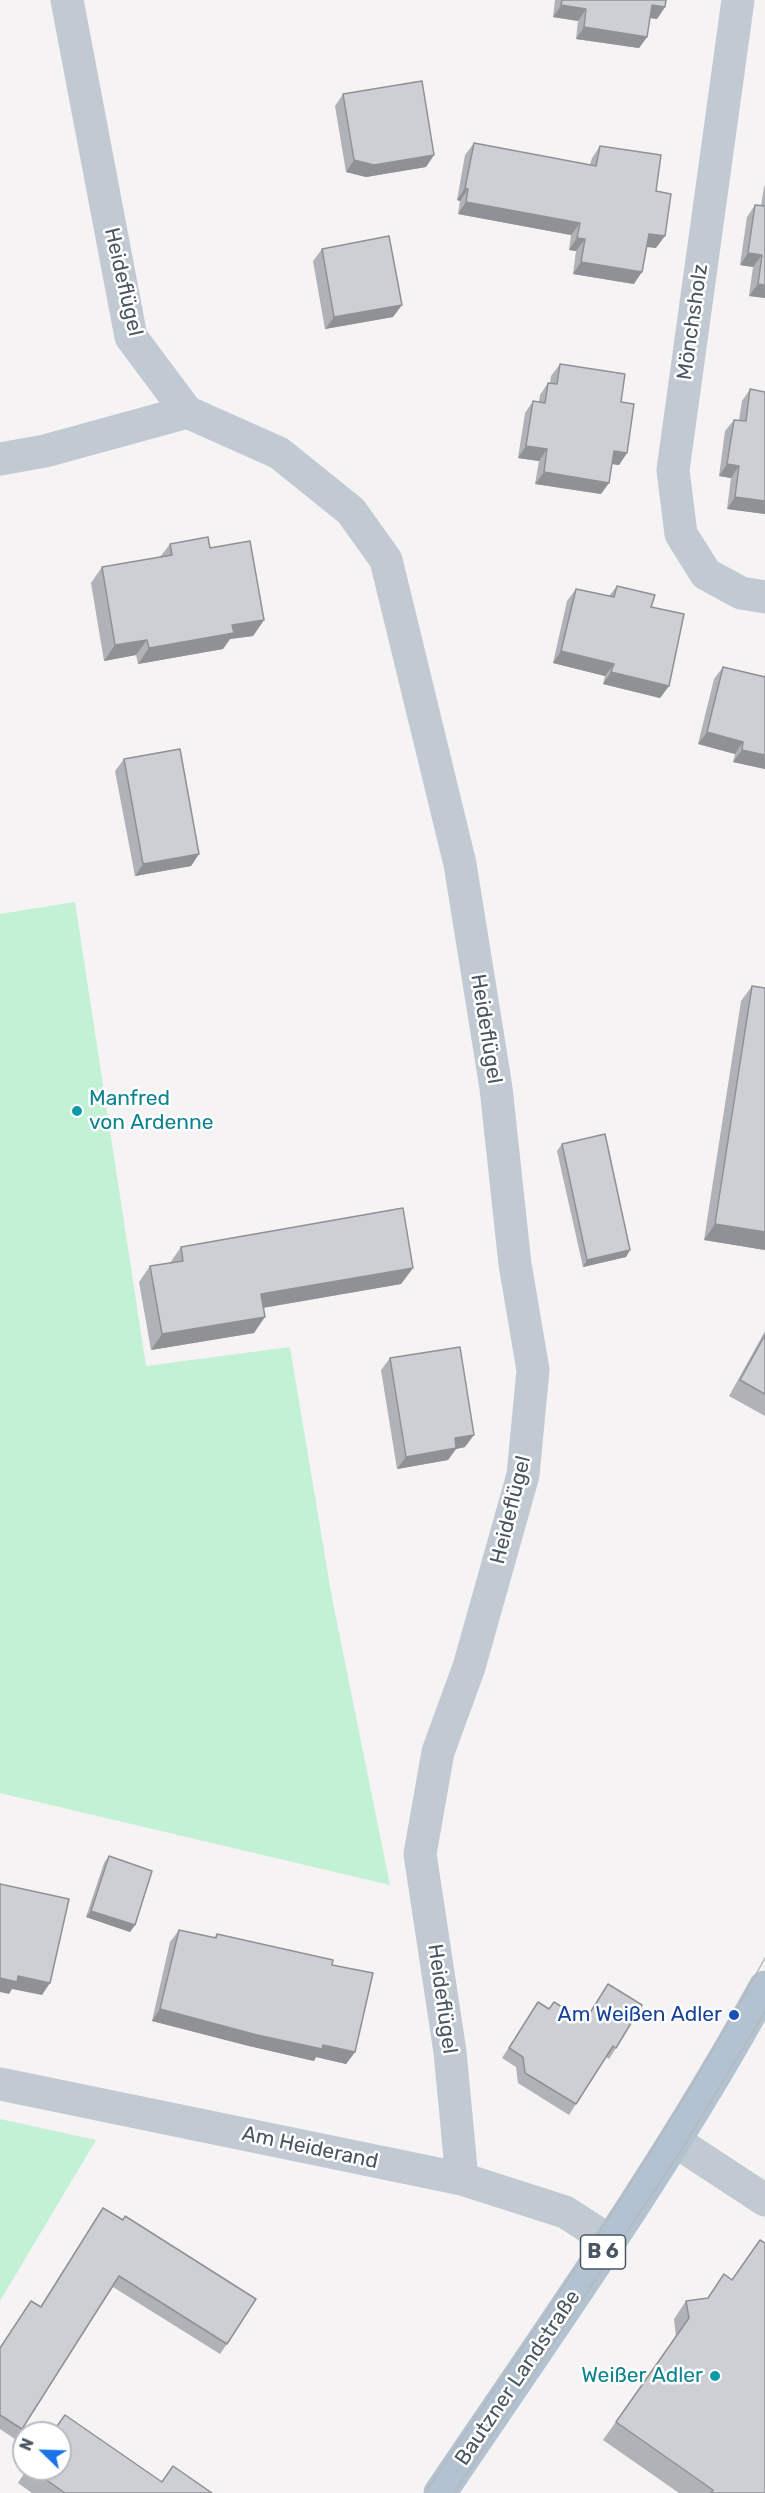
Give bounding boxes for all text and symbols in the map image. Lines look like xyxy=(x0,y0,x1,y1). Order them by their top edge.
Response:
street label: Heideflügel xyxy=(98,225,148,339)
street label: Mönchsholz xyxy=(672,262,714,382)
street label: Heideflügel xyxy=(465,972,507,1086)
place label: Manfred von Ardenne xyxy=(89,1086,213,1136)
marker: Manfred von Ardenne xyxy=(70,1104,84,1118)
street label: Heideflügel xyxy=(485,1453,537,1567)
street label: Heideflügel xyxy=(422,1942,462,2056)
place label: Am Weißen Adler xyxy=(558,2002,722,2028)
marker: Am Weißen Adler xyxy=(727,2008,741,2022)
street label: Am Heiderand xyxy=(240,2121,380,2175)
road number: B 6 xyxy=(580,2235,626,2269)
street label: Bautzner Landstraße xyxy=(450,2286,586,2470)
place label: Weißer Adler xyxy=(581,2363,703,2389)
marker: Weißer Adler xyxy=(708,2369,722,2383)
north arrow xyxy=(12,2421,72,2481)
text: N xyxy=(16,2436,38,2454)

